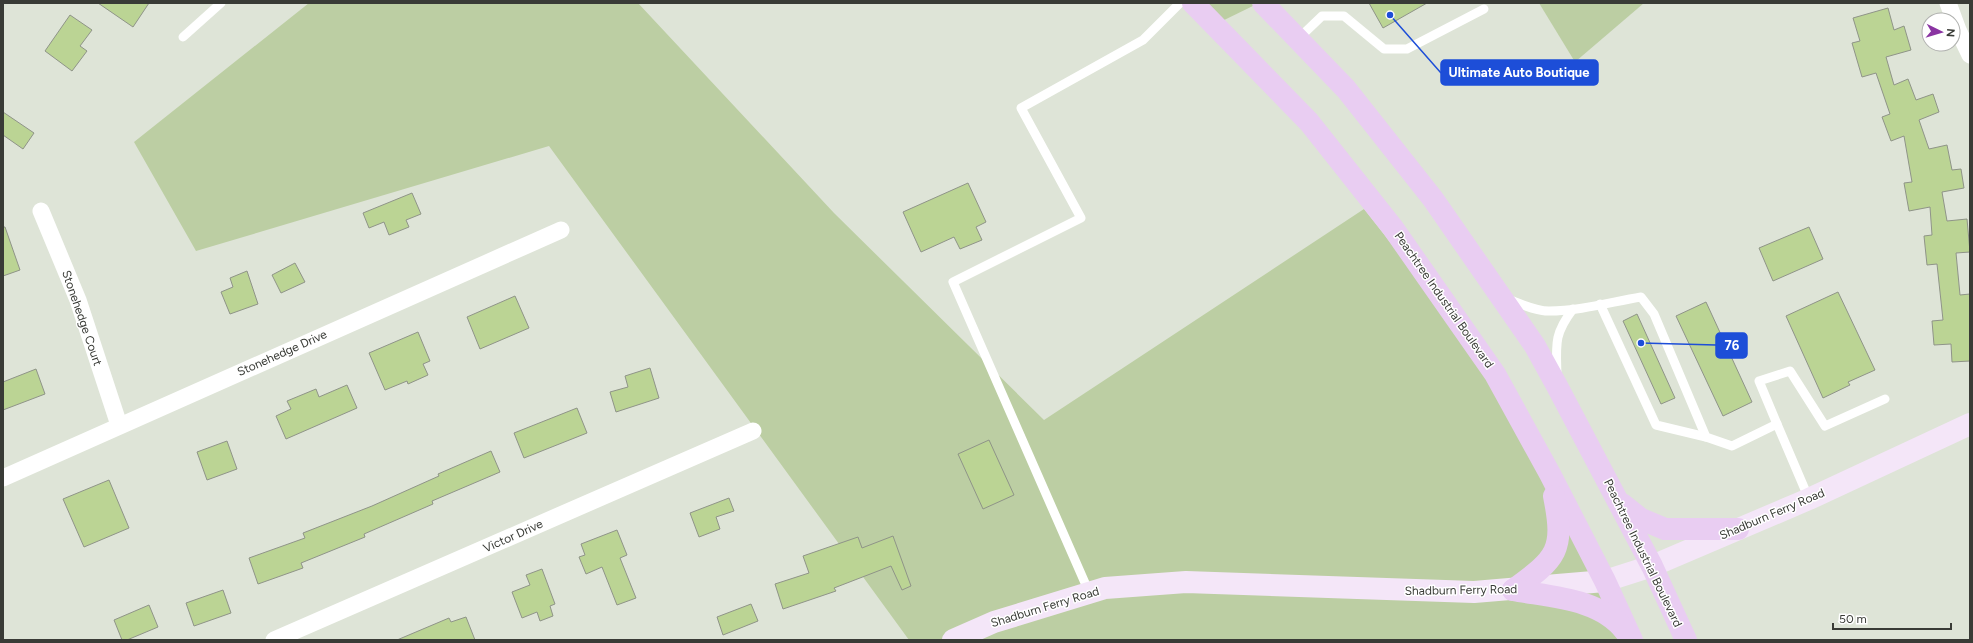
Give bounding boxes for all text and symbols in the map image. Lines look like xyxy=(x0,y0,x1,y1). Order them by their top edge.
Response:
north arrow xyxy=(1921,12,1961,52)
text: N xyxy=(1944,28,1957,38)
callout: Ultimate Auto Boutique xyxy=(1441,60,1598,85)
text: Ultimate Auto Boutique xyxy=(1449,65,1589,80)
street label: Peachtree Industrial Boulevard xyxy=(1392,229,1496,371)
street label: Stonehedge Court xyxy=(59,269,105,368)
street label: Stonehedge Drive xyxy=(235,327,329,379)
callout: 76 xyxy=(1716,333,1747,358)
text: 76 xyxy=(1725,338,1740,353)
street label: Peachtree Industrial Boulevard xyxy=(1601,477,1685,629)
street label: Shadburn Ferry Road xyxy=(1717,486,1827,542)
street label: Victor Drive xyxy=(481,516,545,555)
street label: Shadburn Ferry Road xyxy=(1405,582,1517,598)
street label: Shadburn Ferry Road xyxy=(989,584,1101,630)
scale bar xyxy=(1833,605,1951,631)
text: 50 m xyxy=(1839,612,1867,626)

